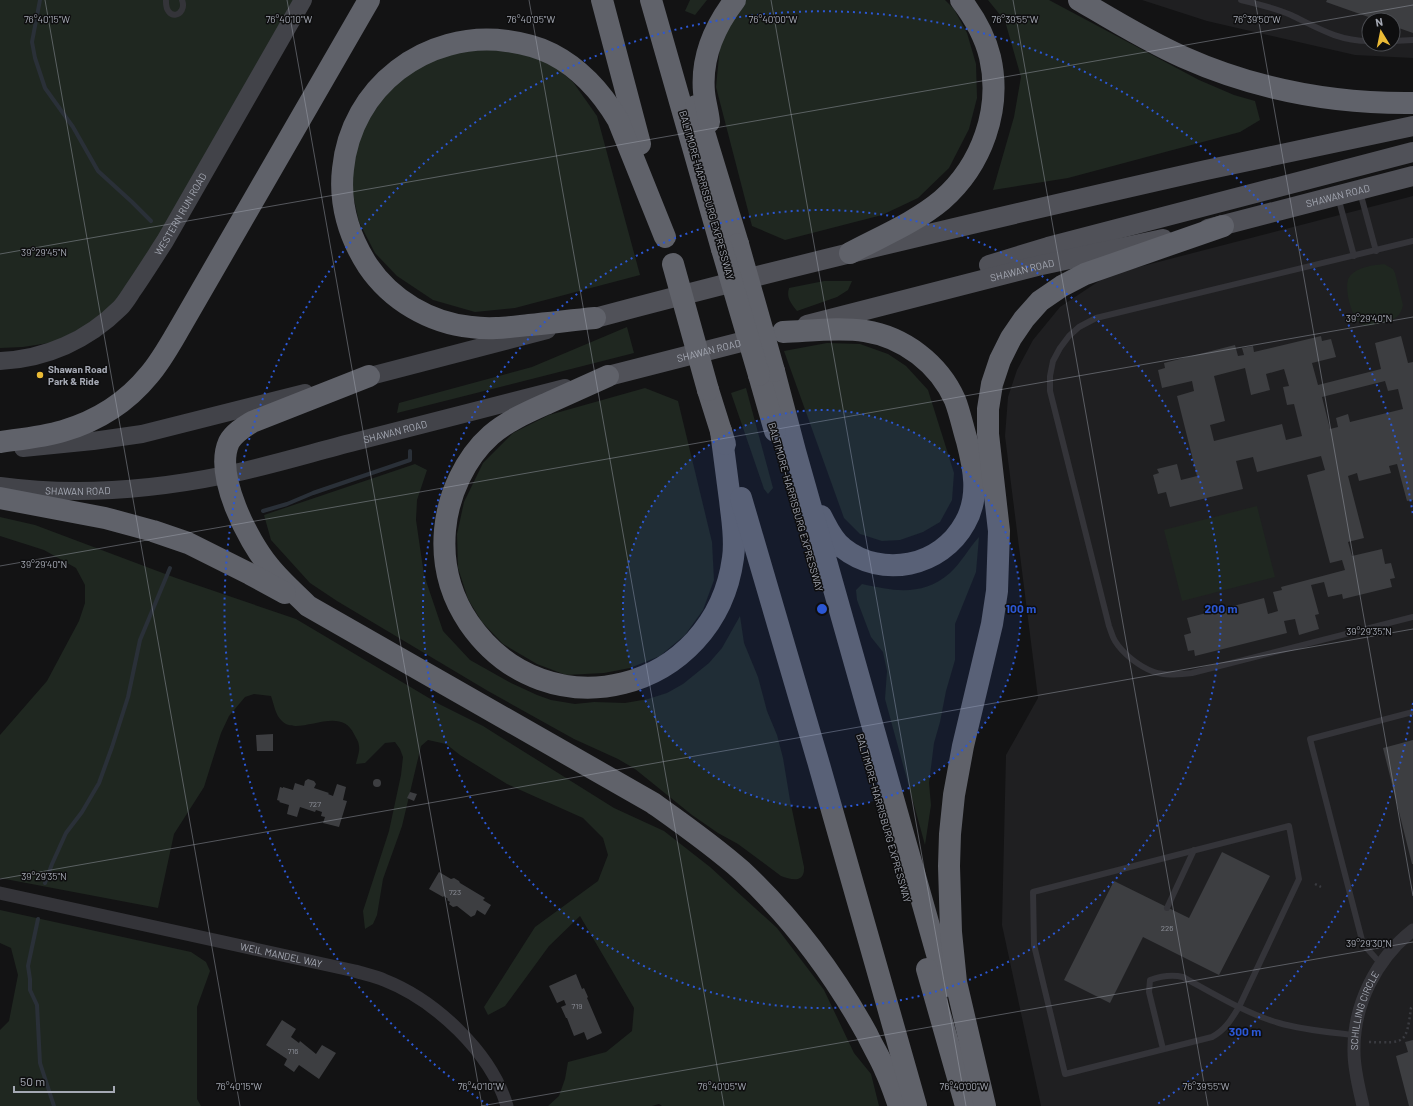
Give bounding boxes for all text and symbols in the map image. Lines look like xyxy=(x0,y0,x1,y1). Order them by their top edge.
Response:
north arrow xyxy=(1361,12,1401,52)
text: 76°40'15"W xyxy=(24,13,70,25)
text: 76°40'10"W xyxy=(266,13,313,25)
text: 76°40'05"W xyxy=(507,13,555,25)
text: 76°40'00"W xyxy=(749,13,798,25)
text: 76°39'55"W xyxy=(991,13,1039,25)
text: 76°39'50"W xyxy=(1233,13,1281,25)
text: N xyxy=(1374,15,1384,29)
street label: BALTIMORE-HARRISBURG EXPRESSWAY xyxy=(677,109,737,281)
street label: WESTERN RUN ROAD xyxy=(151,171,209,257)
street label: SHAWAN ROAD xyxy=(1305,181,1371,209)
text: 39°29'45"N xyxy=(21,246,67,258)
street label: SHAWAN ROAD xyxy=(989,257,1055,284)
text: 39°29'40"N xyxy=(1346,312,1392,324)
street label: SHAWAN ROAD xyxy=(676,336,742,364)
place label: Shawan Road Park & Ride xyxy=(48,363,108,387)
marker: Shawan Road Park & Ride xyxy=(35,370,45,380)
street label: SHAWAN ROAD xyxy=(362,418,428,445)
street label: BALTIMORE-HARRISBURG EXPRESSWAY xyxy=(766,421,826,593)
street label: SHAWAN ROAD xyxy=(45,484,111,497)
text: 39°29'40"N xyxy=(21,558,67,570)
text: 100 m xyxy=(1006,601,1036,615)
text: 200 m xyxy=(1205,601,1237,615)
centre of rings xyxy=(815,602,829,616)
text: 39°29'35"N xyxy=(1346,625,1392,637)
street label: BALTIMORE-HARRISBURG EXPRESSWAY xyxy=(854,732,914,904)
house number: 727 xyxy=(309,799,321,809)
text: 39°29'35"N xyxy=(21,870,67,882)
house number: 723 xyxy=(449,887,461,897)
house number: 226 xyxy=(1161,923,1173,933)
text: 39°29'30"N xyxy=(1346,937,1392,949)
street label: WEIL MANDEL WAY xyxy=(239,940,324,970)
street label: SCHILLING CIRCLE xyxy=(1348,969,1381,1050)
house number: 719 xyxy=(572,1001,582,1011)
text: 300 m xyxy=(1229,1024,1261,1038)
house number: 716 xyxy=(288,1046,298,1056)
scale bar xyxy=(14,1068,114,1094)
text: 50 m xyxy=(20,1074,45,1088)
text: 76°40'15"W xyxy=(216,1080,262,1092)
text: 76°40'10"W xyxy=(458,1080,505,1092)
text: 76°40'05"W xyxy=(698,1080,746,1092)
text: 76°40'00"W xyxy=(940,1080,989,1092)
text: 76°39'55"W xyxy=(1182,1080,1230,1092)

